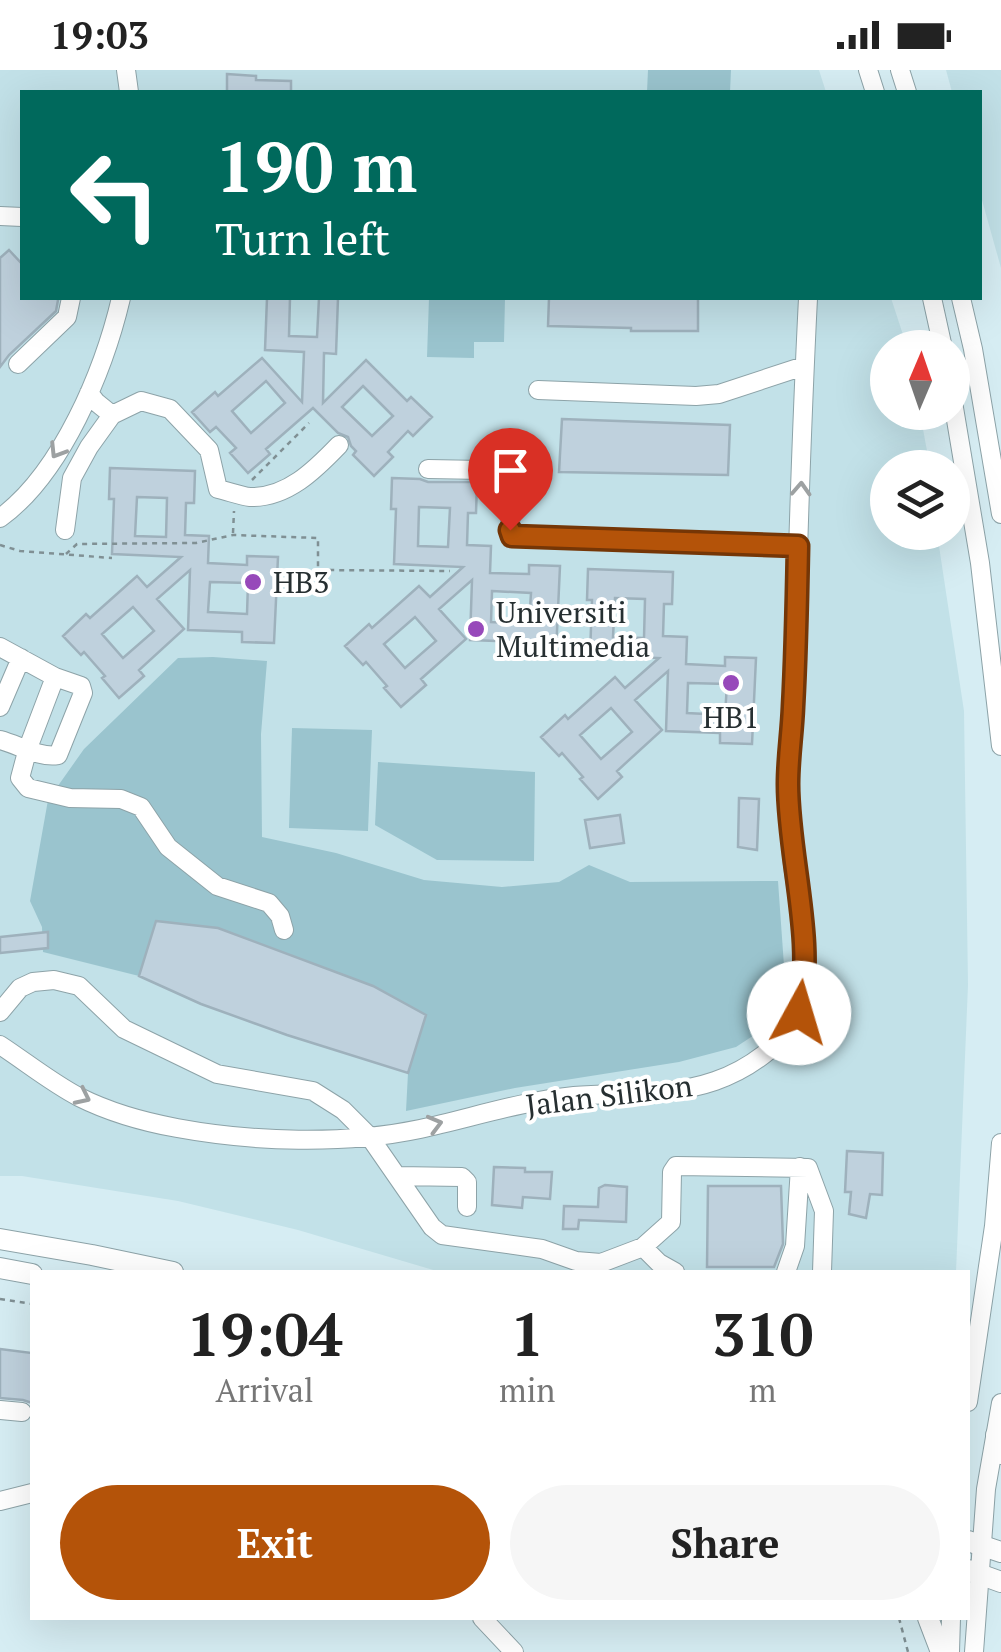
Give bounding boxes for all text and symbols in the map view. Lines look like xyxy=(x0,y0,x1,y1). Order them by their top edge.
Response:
text: 19:03 xyxy=(50,10,149,60)
text: 190 m xyxy=(215,119,417,212)
icon: left xyxy=(50,130,180,260)
text: Turn left xyxy=(215,208,390,268)
north arrow xyxy=(870,330,970,430)
map controls xyxy=(870,330,970,550)
pin xyxy=(468,428,553,531)
one-way arrow xyxy=(51,440,70,458)
icon: arrive xyxy=(483,443,538,498)
button: layers xyxy=(870,450,970,550)
one-way arrow xyxy=(790,481,811,497)
place label: HB3 xyxy=(273,562,329,602)
marker: HB3 xyxy=(242,571,264,593)
place label: Universiti Multimedia xyxy=(496,592,650,666)
marker: Universiti Multimedia xyxy=(465,618,487,640)
marker: HB1 xyxy=(720,672,742,694)
place label: HB1 xyxy=(703,697,759,737)
position arrow xyxy=(747,961,851,1065)
street label: Jalan Silikon xyxy=(523,1065,695,1125)
one-way arrow xyxy=(72,1084,90,1104)
one-way arrow xyxy=(426,1115,443,1136)
text: 19:04 xyxy=(186,1294,343,1373)
text: 1 xyxy=(510,1294,544,1373)
text: 310 xyxy=(712,1294,814,1373)
text: Arrival xyxy=(216,1369,314,1411)
text: min xyxy=(499,1369,555,1411)
text: m xyxy=(749,1369,776,1411)
button: Exit xyxy=(60,1485,490,1600)
button: Share xyxy=(510,1485,940,1600)

